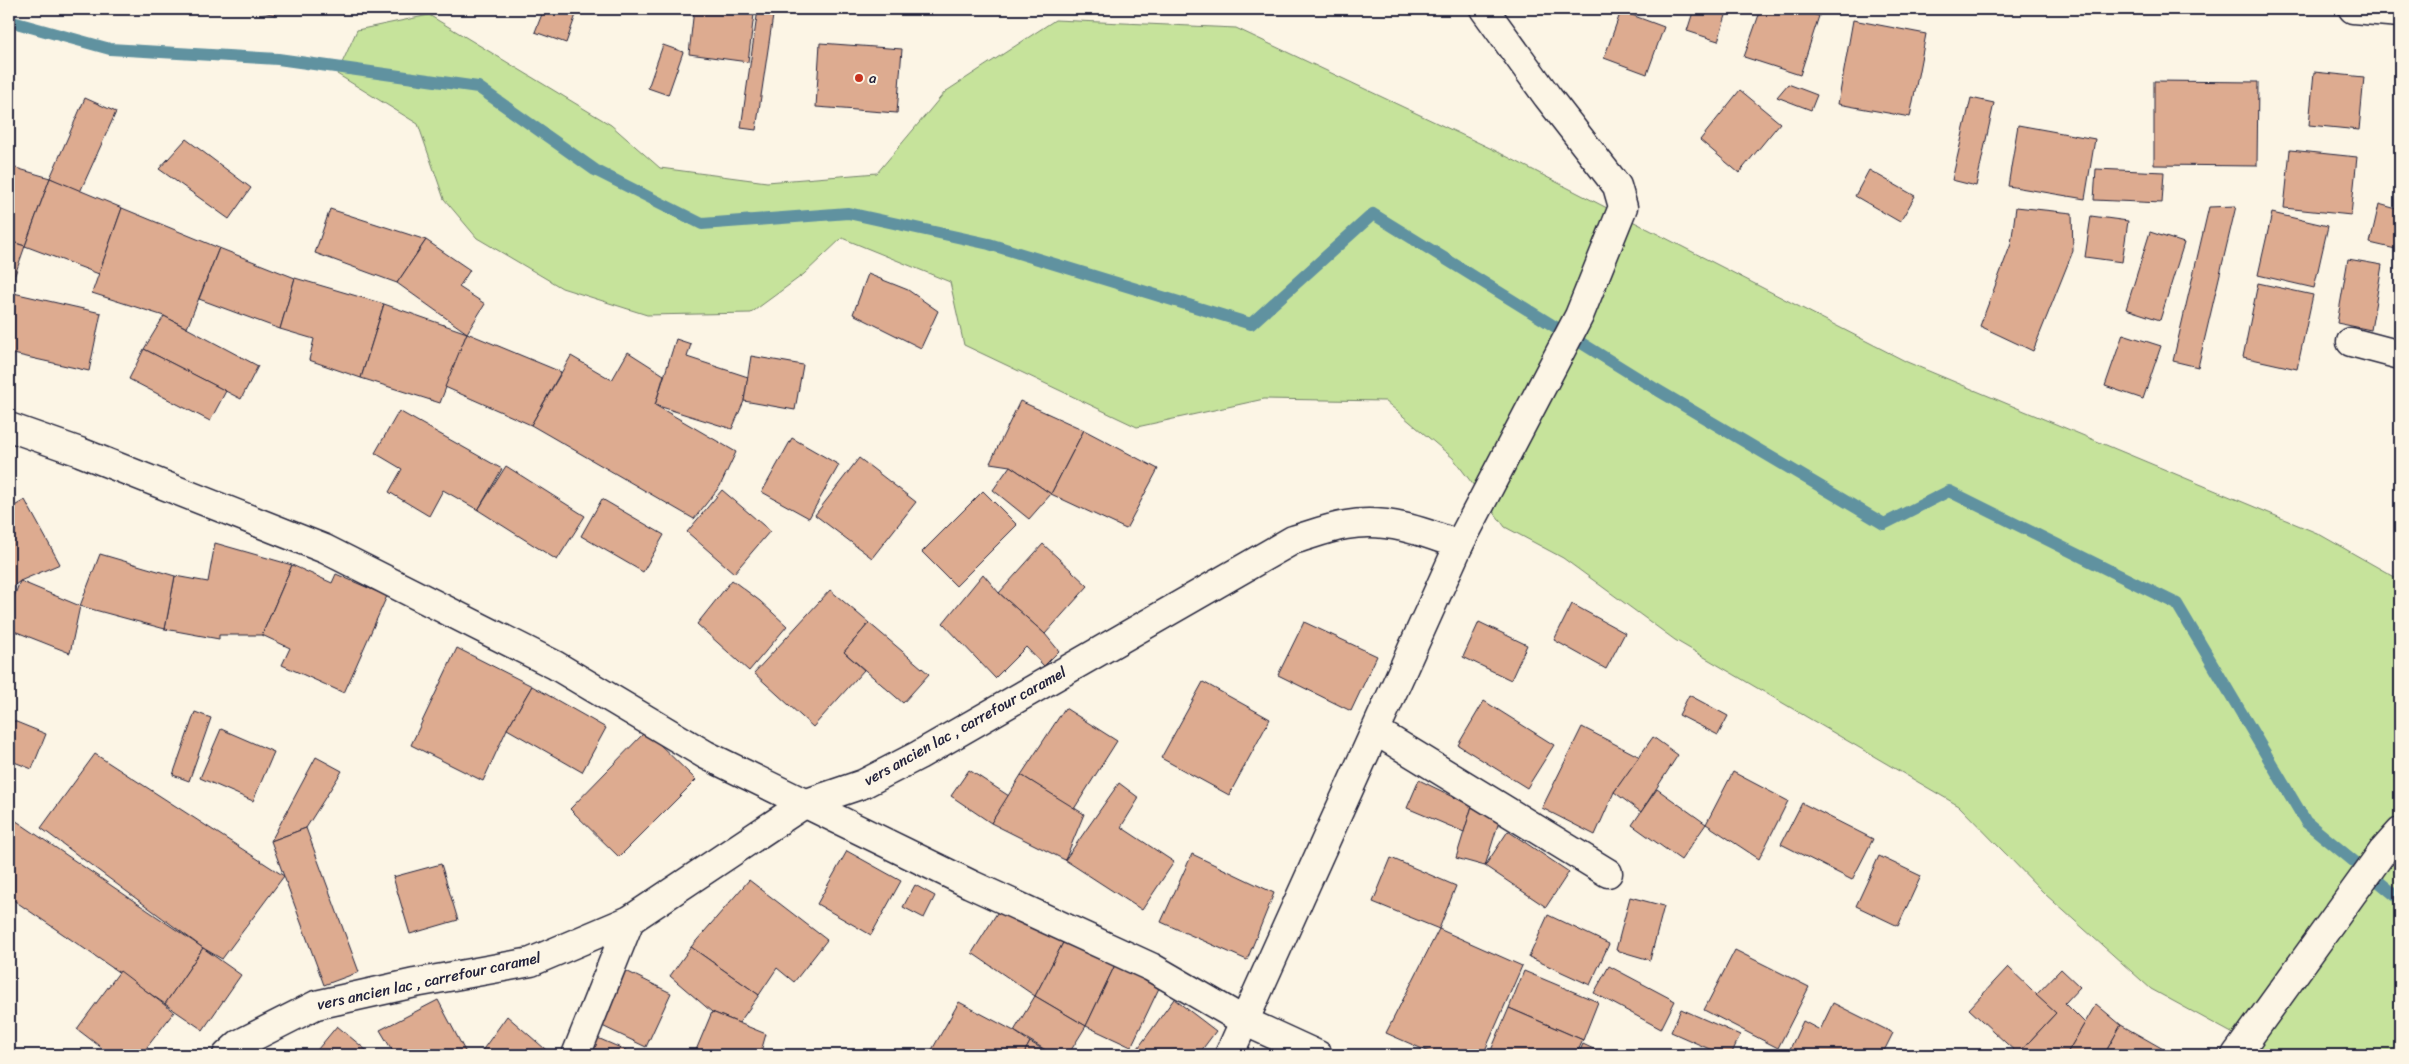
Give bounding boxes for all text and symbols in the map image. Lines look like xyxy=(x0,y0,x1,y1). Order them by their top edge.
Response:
place label: a xyxy=(869,65,877,91)
marker: a xyxy=(853,72,865,84)
street label: vers ancien lac , carrefour caramel xyxy=(859,659,1072,793)
street label: vers ancien lac , carrefour caramel xyxy=(315,944,544,1017)

